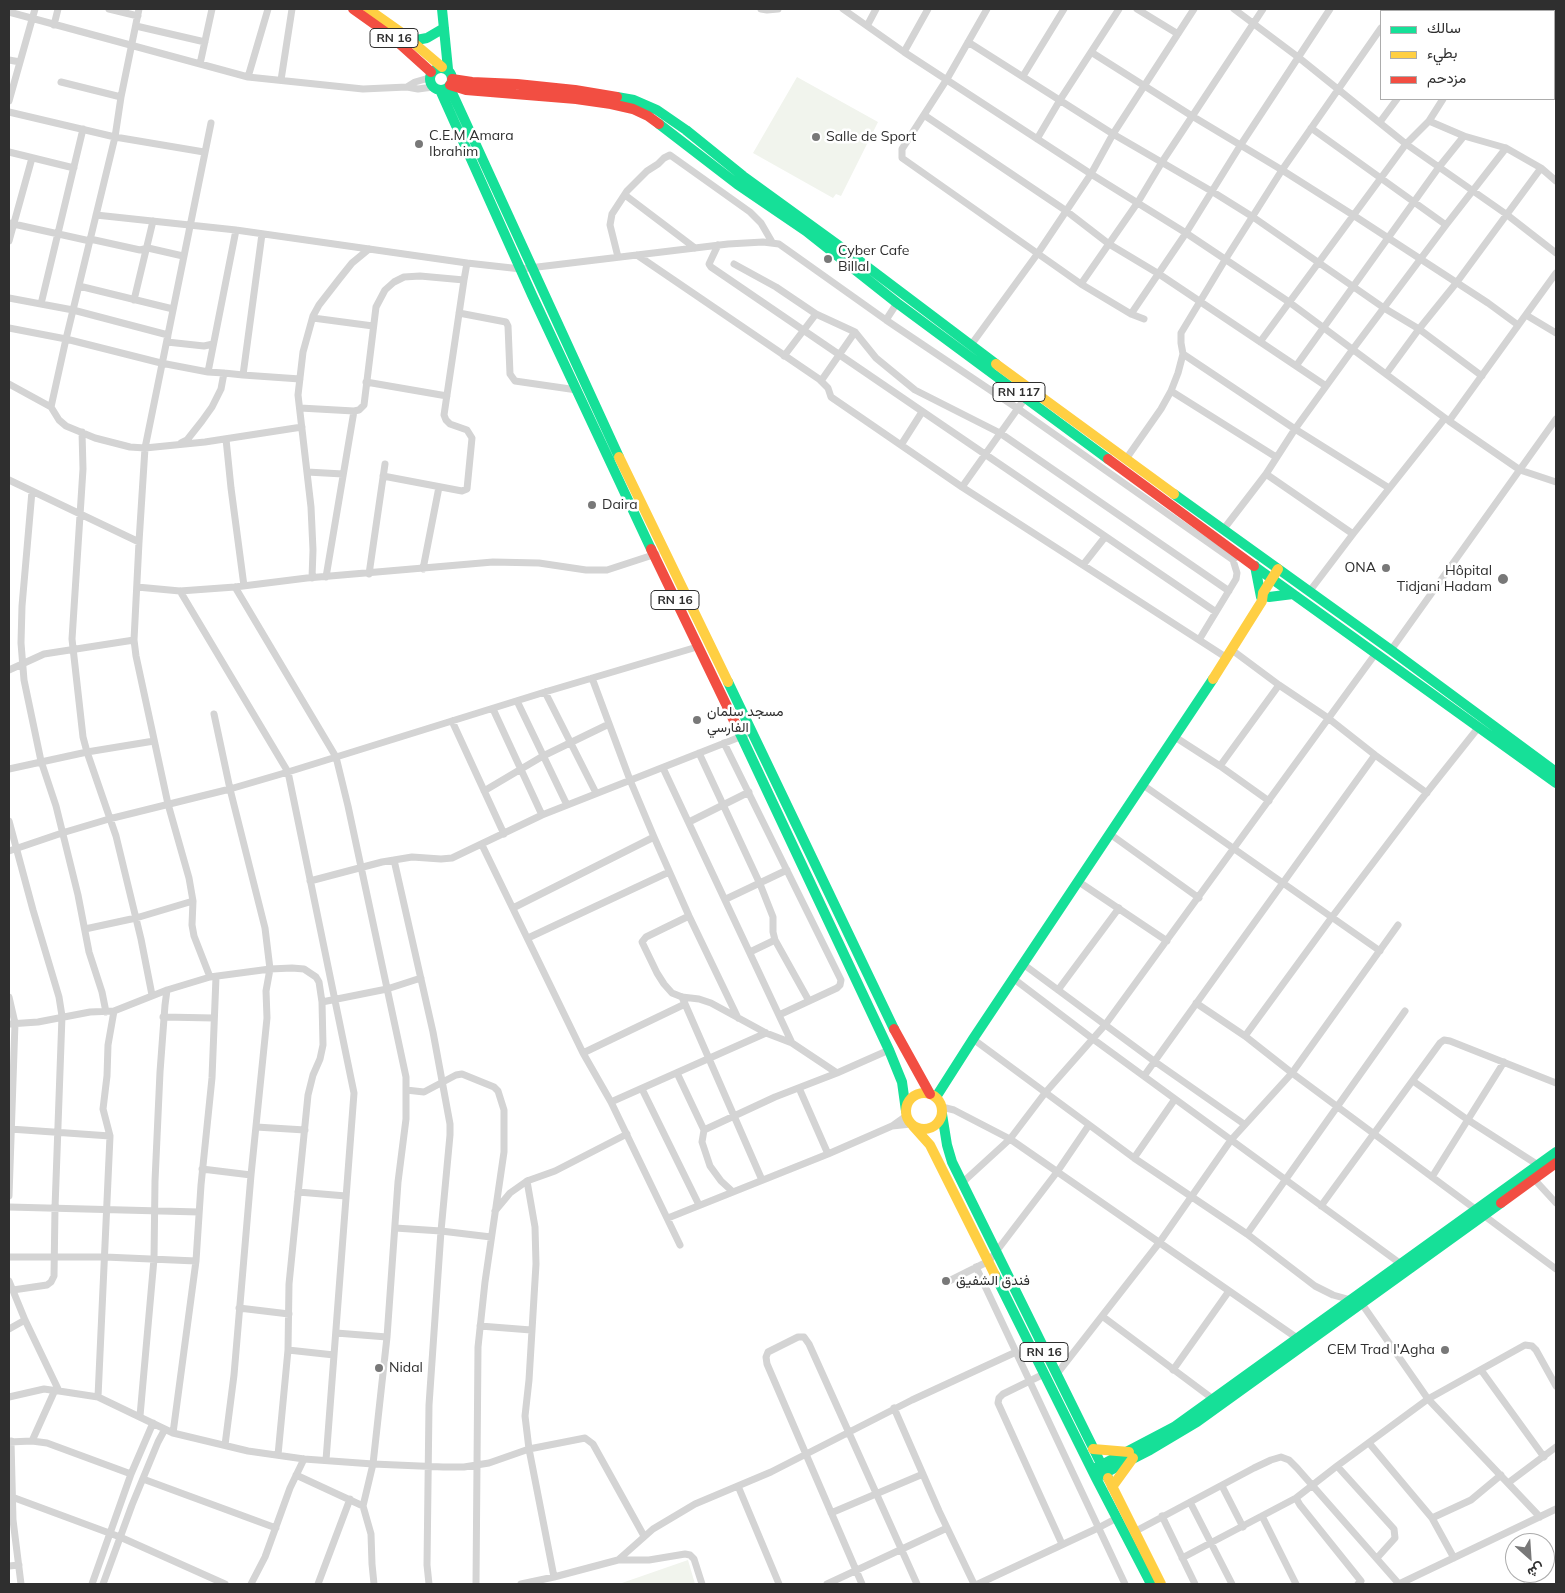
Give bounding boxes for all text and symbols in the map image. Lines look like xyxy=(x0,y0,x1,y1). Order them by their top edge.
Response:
legend xyxy=(1380,10,1555,100)
text: سالك xyxy=(1427,18,1461,37)
road number: RN 16 xyxy=(370,28,418,48)
text: بطيء xyxy=(1427,43,1457,62)
text: مزدحم xyxy=(1427,68,1466,87)
place label: C.E.M Amara Ibrahim xyxy=(429,128,514,160)
place label: Salle de Sport xyxy=(826,129,916,145)
marker: Salle de Sport xyxy=(810,131,822,143)
marker: C.E.M Amara Ibrahim xyxy=(413,138,425,150)
place label: Cyber Cafe Billal xyxy=(838,243,909,276)
marker: Cyber Cafe Billal xyxy=(822,253,834,265)
road number: RN 117 xyxy=(993,382,1045,402)
place label: Daira xyxy=(602,497,638,513)
marker: Daira xyxy=(586,499,598,511)
place label: ONA xyxy=(1344,560,1376,576)
marker: ONA xyxy=(1380,562,1392,574)
place label: Hôpital Tidjani Hadam xyxy=(1397,563,1492,596)
marker: Hôpital Tidjani Hadam xyxy=(1496,572,1510,586)
road number: RN 16 xyxy=(651,590,699,610)
place label: مسجد سلمان الفارسي xyxy=(707,704,784,736)
marker: مسجد سلمان الفارسي xyxy=(691,714,703,726)
place label: فندق الشفيق xyxy=(956,1273,1030,1289)
marker: فندق الشفيق xyxy=(940,1275,952,1287)
road number: RN 16 xyxy=(1020,1342,1068,1361)
place label: CEM Trad l'Agha xyxy=(1327,1342,1435,1358)
marker: CEM Trad l'Agha xyxy=(1439,1344,1451,1356)
place label: Nidal xyxy=(389,1360,423,1376)
marker: Nidal xyxy=(373,1362,385,1374)
north arrow xyxy=(1505,1533,1555,1583)
text: ش xyxy=(1525,1559,1548,1582)

